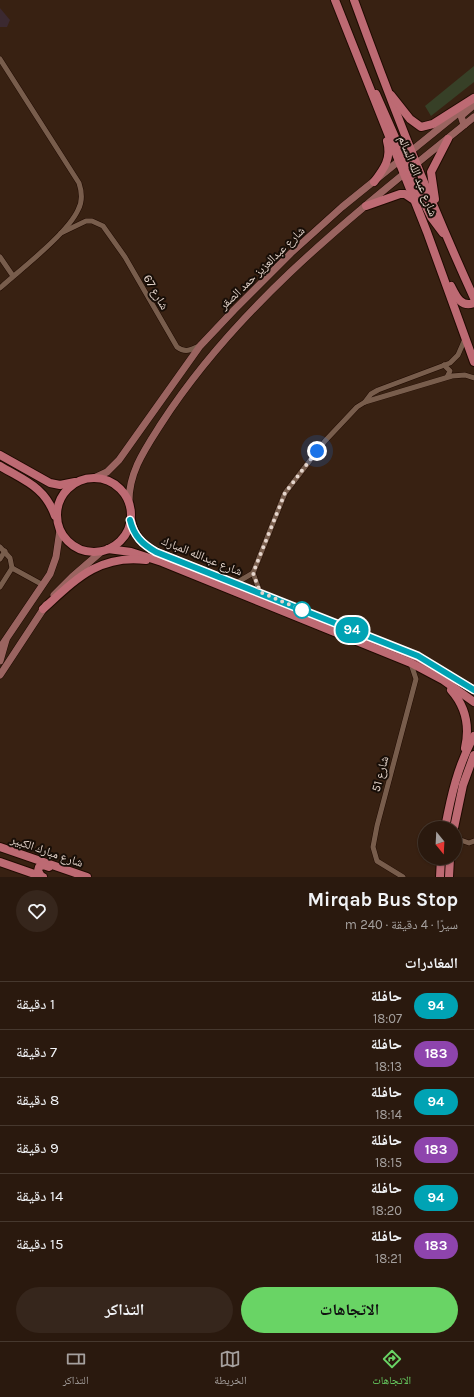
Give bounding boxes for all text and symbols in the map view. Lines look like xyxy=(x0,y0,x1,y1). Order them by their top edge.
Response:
street label: شارع عبد الله السالم xyxy=(395,134,441,219)
street label: شارع عبدالعزيز حمد الصقر xyxy=(216,224,308,314)
street label: شارع 67 xyxy=(140,272,172,313)
your location xyxy=(307,441,327,461)
street label: شارع عبدالله المبارك xyxy=(159,533,244,580)
unlabelled marker xyxy=(293,601,311,619)
line badge: 94 xyxy=(334,617,370,643)
text: 94 xyxy=(344,621,360,638)
street label: شارع 51 xyxy=(369,755,392,794)
north arrow xyxy=(418,821,462,865)
map controls xyxy=(418,821,462,865)
street label: شارع مبارك الكبير xyxy=(8,832,85,871)
text: Mirqab Bus Stop xyxy=(308,889,458,911)
button: heart xyxy=(16,890,58,932)
text: سيرًا · 4 دقيقة · 240 m xyxy=(345,917,458,932)
text: المغادرات xyxy=(405,954,458,972)
text: حافلة xyxy=(371,987,402,1005)
text: 1 دقيقة xyxy=(16,995,55,1013)
text: 94 xyxy=(428,997,444,1014)
text: 18:07 xyxy=(373,1011,402,1026)
text: حافلة xyxy=(371,1035,402,1053)
text: 7 دقيقة xyxy=(16,1043,57,1061)
text: 183 xyxy=(425,1045,447,1062)
text: 18:13 xyxy=(375,1059,402,1074)
text: حافلة xyxy=(371,1083,402,1101)
text: 8 دقيقة xyxy=(16,1091,59,1109)
text: 94 xyxy=(428,1093,444,1110)
text: 18:14 xyxy=(375,1107,402,1122)
text: حافلة xyxy=(371,1131,402,1149)
text: 9 دقيقة xyxy=(16,1139,59,1157)
text: 183 xyxy=(425,1141,447,1158)
text: 18:15 xyxy=(375,1155,402,1170)
text: حافلة xyxy=(371,1179,402,1197)
text: 14 دقيقة xyxy=(16,1187,63,1205)
text: 94 xyxy=(428,1189,444,1206)
text: 18:20 xyxy=(371,1203,402,1218)
text: حافلة xyxy=(371,1227,402,1245)
text: 15 دقيقة xyxy=(16,1235,64,1253)
text: 183 xyxy=(425,1237,447,1254)
text: 18:21 xyxy=(375,1251,402,1266)
button: التذاكر xyxy=(16,1287,233,1333)
button: الاتجاهات xyxy=(241,1287,458,1333)
tab: التذاكر xyxy=(63,1348,89,1391)
tab: الخريطة xyxy=(214,1348,247,1391)
tab: الاتجاهات xyxy=(372,1348,411,1391)

